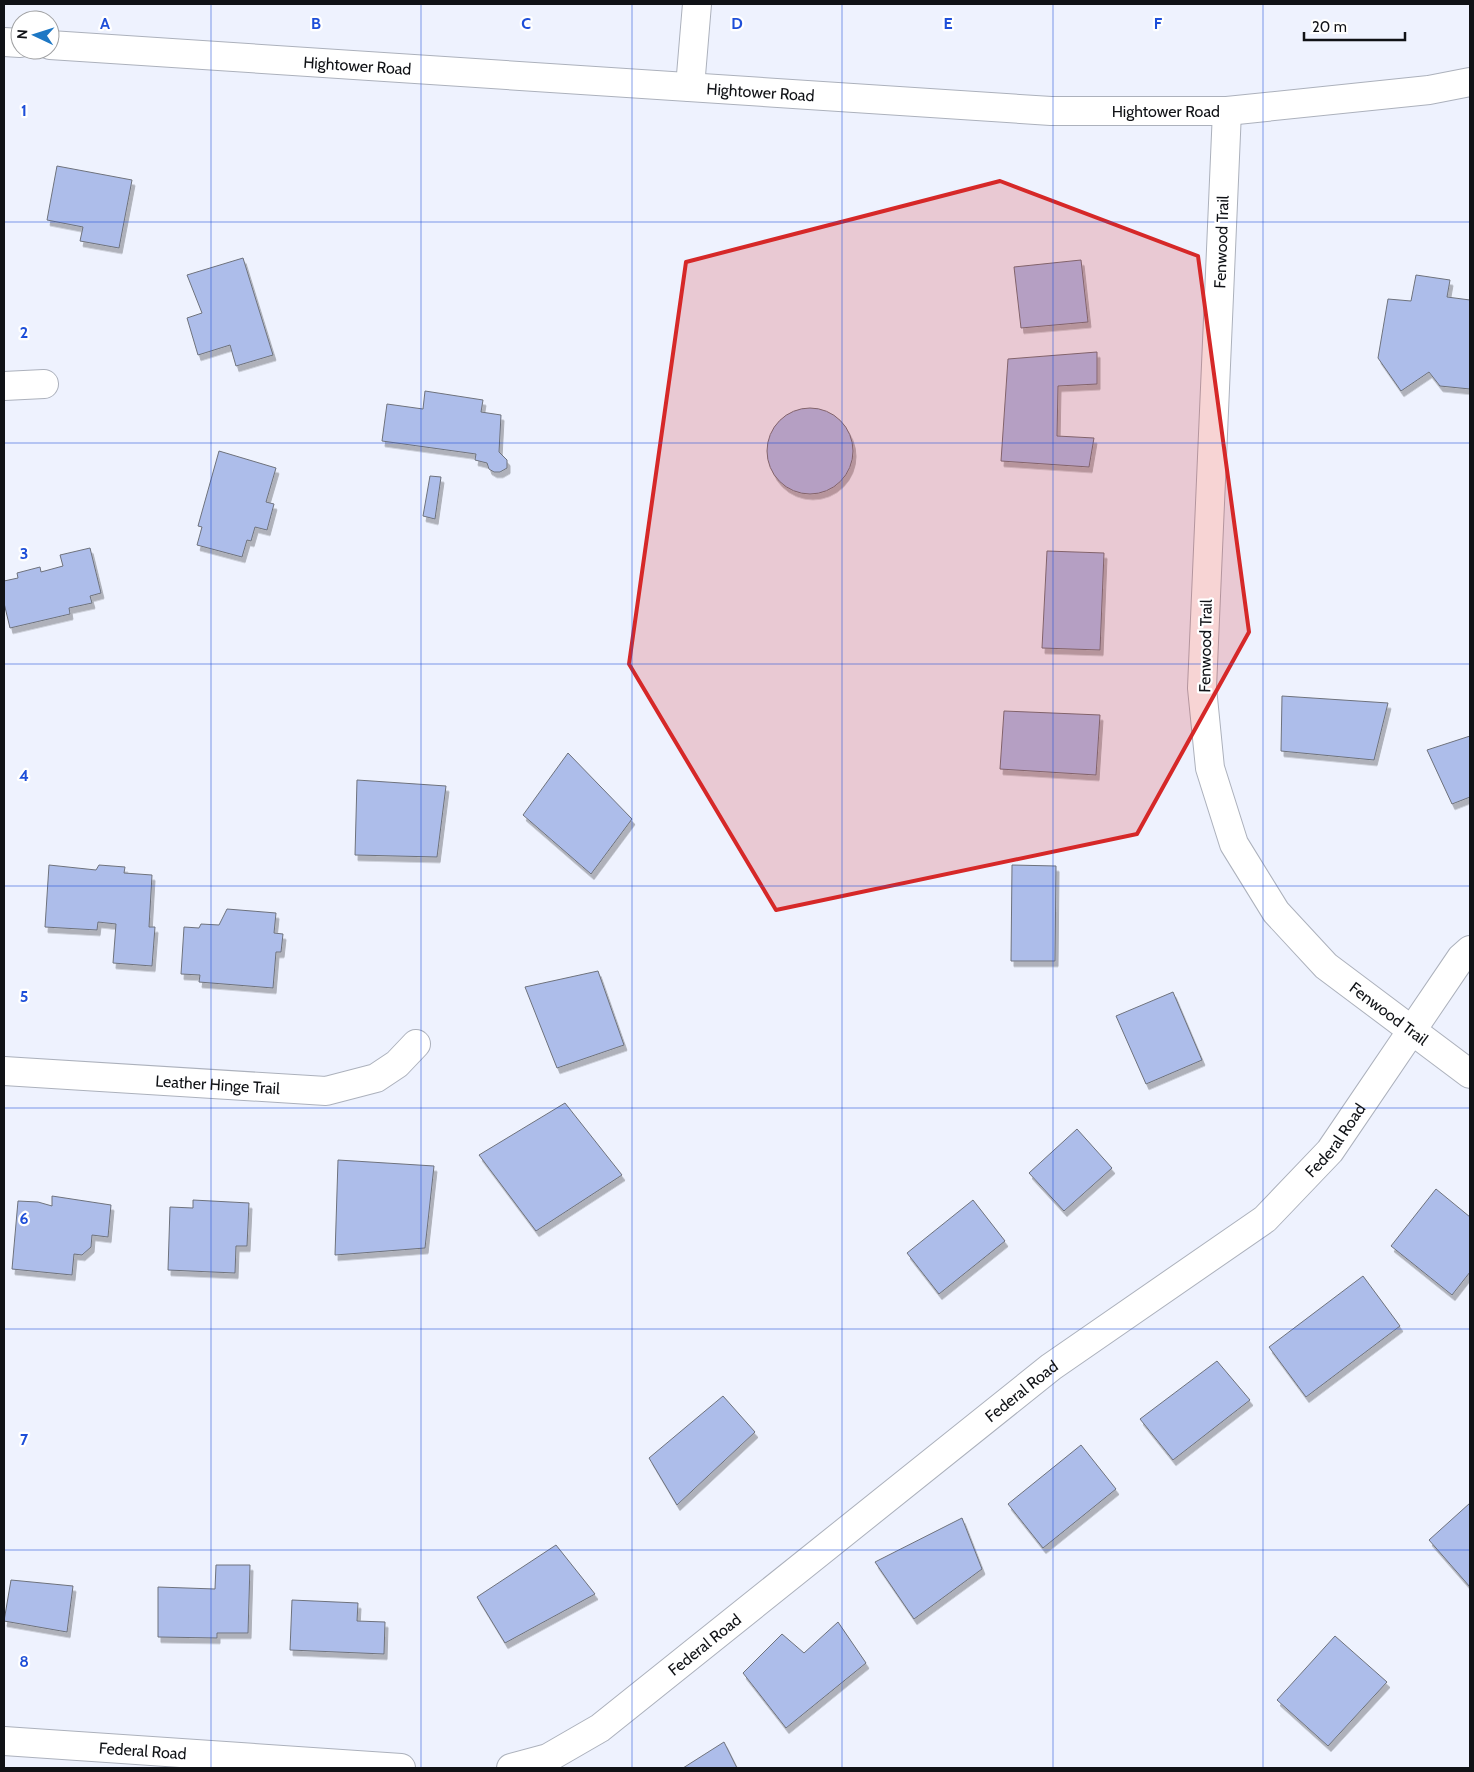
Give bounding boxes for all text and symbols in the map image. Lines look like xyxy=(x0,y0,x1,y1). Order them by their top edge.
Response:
north arrow xyxy=(10,10,60,60)
scale bar xyxy=(1304,10,1405,42)
text: A xyxy=(100,14,110,33)
text: B xyxy=(311,14,321,33)
text: C xyxy=(521,14,531,33)
text: D xyxy=(731,14,743,33)
text: E xyxy=(943,14,953,33)
text: F xyxy=(1154,14,1163,33)
text: 20 m xyxy=(1312,18,1347,36)
text: N xyxy=(13,29,31,40)
street label: Hightower Road xyxy=(303,53,412,79)
street label: Hightower Road xyxy=(706,79,815,105)
text: 1 xyxy=(21,101,27,120)
street label: Hightower Road xyxy=(1112,102,1220,121)
street label: Fenwood Trail xyxy=(1210,195,1233,289)
text: 2 xyxy=(20,323,28,342)
text: 3 xyxy=(20,544,28,563)
street label: Fenwood Trail xyxy=(1195,599,1216,693)
text: 4 xyxy=(19,766,29,785)
street label: Fenwood Trail xyxy=(1346,978,1432,1049)
text: 5 xyxy=(20,987,28,1006)
street label: Leather Hinge Trail xyxy=(155,1071,281,1098)
street label: Federal Road xyxy=(1301,1100,1369,1181)
text: 6 xyxy=(20,1209,29,1228)
street label: Federal Road xyxy=(981,1356,1061,1426)
text: 7 xyxy=(20,1430,29,1449)
street label: Federal Road xyxy=(664,1610,745,1680)
text: 8 xyxy=(19,1652,29,1671)
street label: Federal Road xyxy=(98,1738,187,1763)

